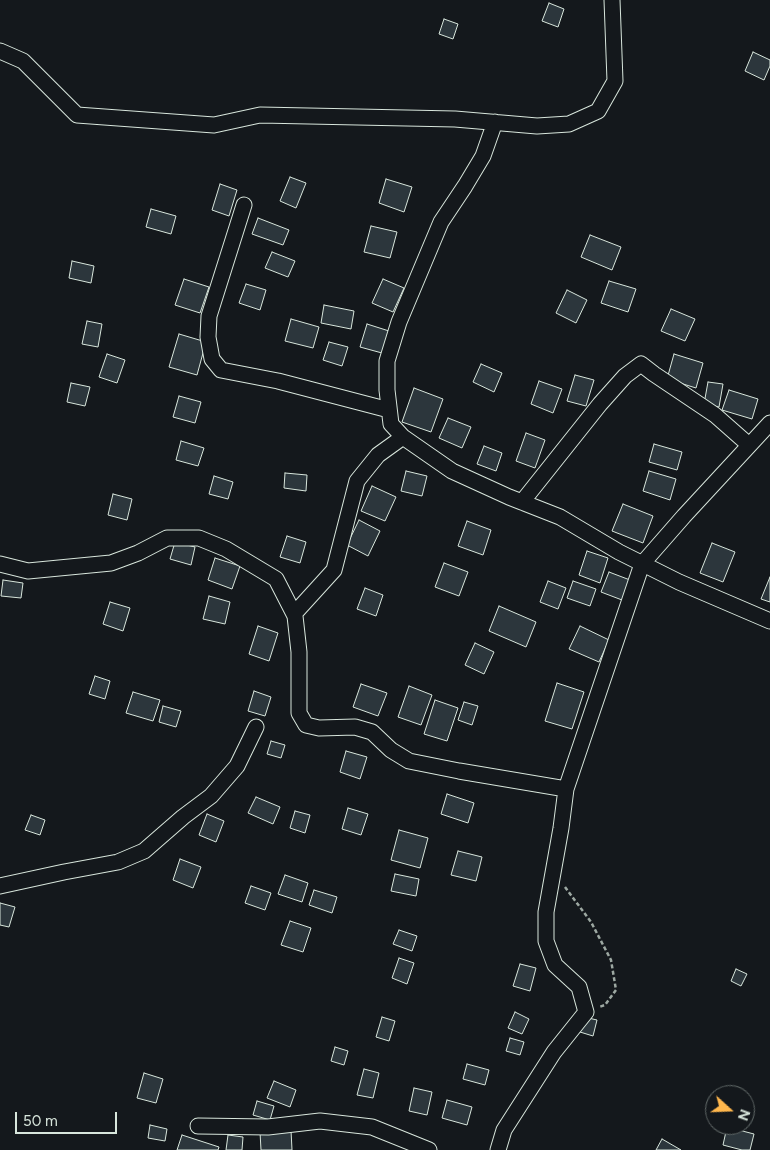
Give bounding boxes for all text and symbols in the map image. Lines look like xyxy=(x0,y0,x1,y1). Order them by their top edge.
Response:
north arrow xyxy=(705,1085,755,1135)
scale bar xyxy=(18,1102,120,1134)
text: N xyxy=(734,1107,753,1123)
text: 50 m xyxy=(23,1112,58,1130)

